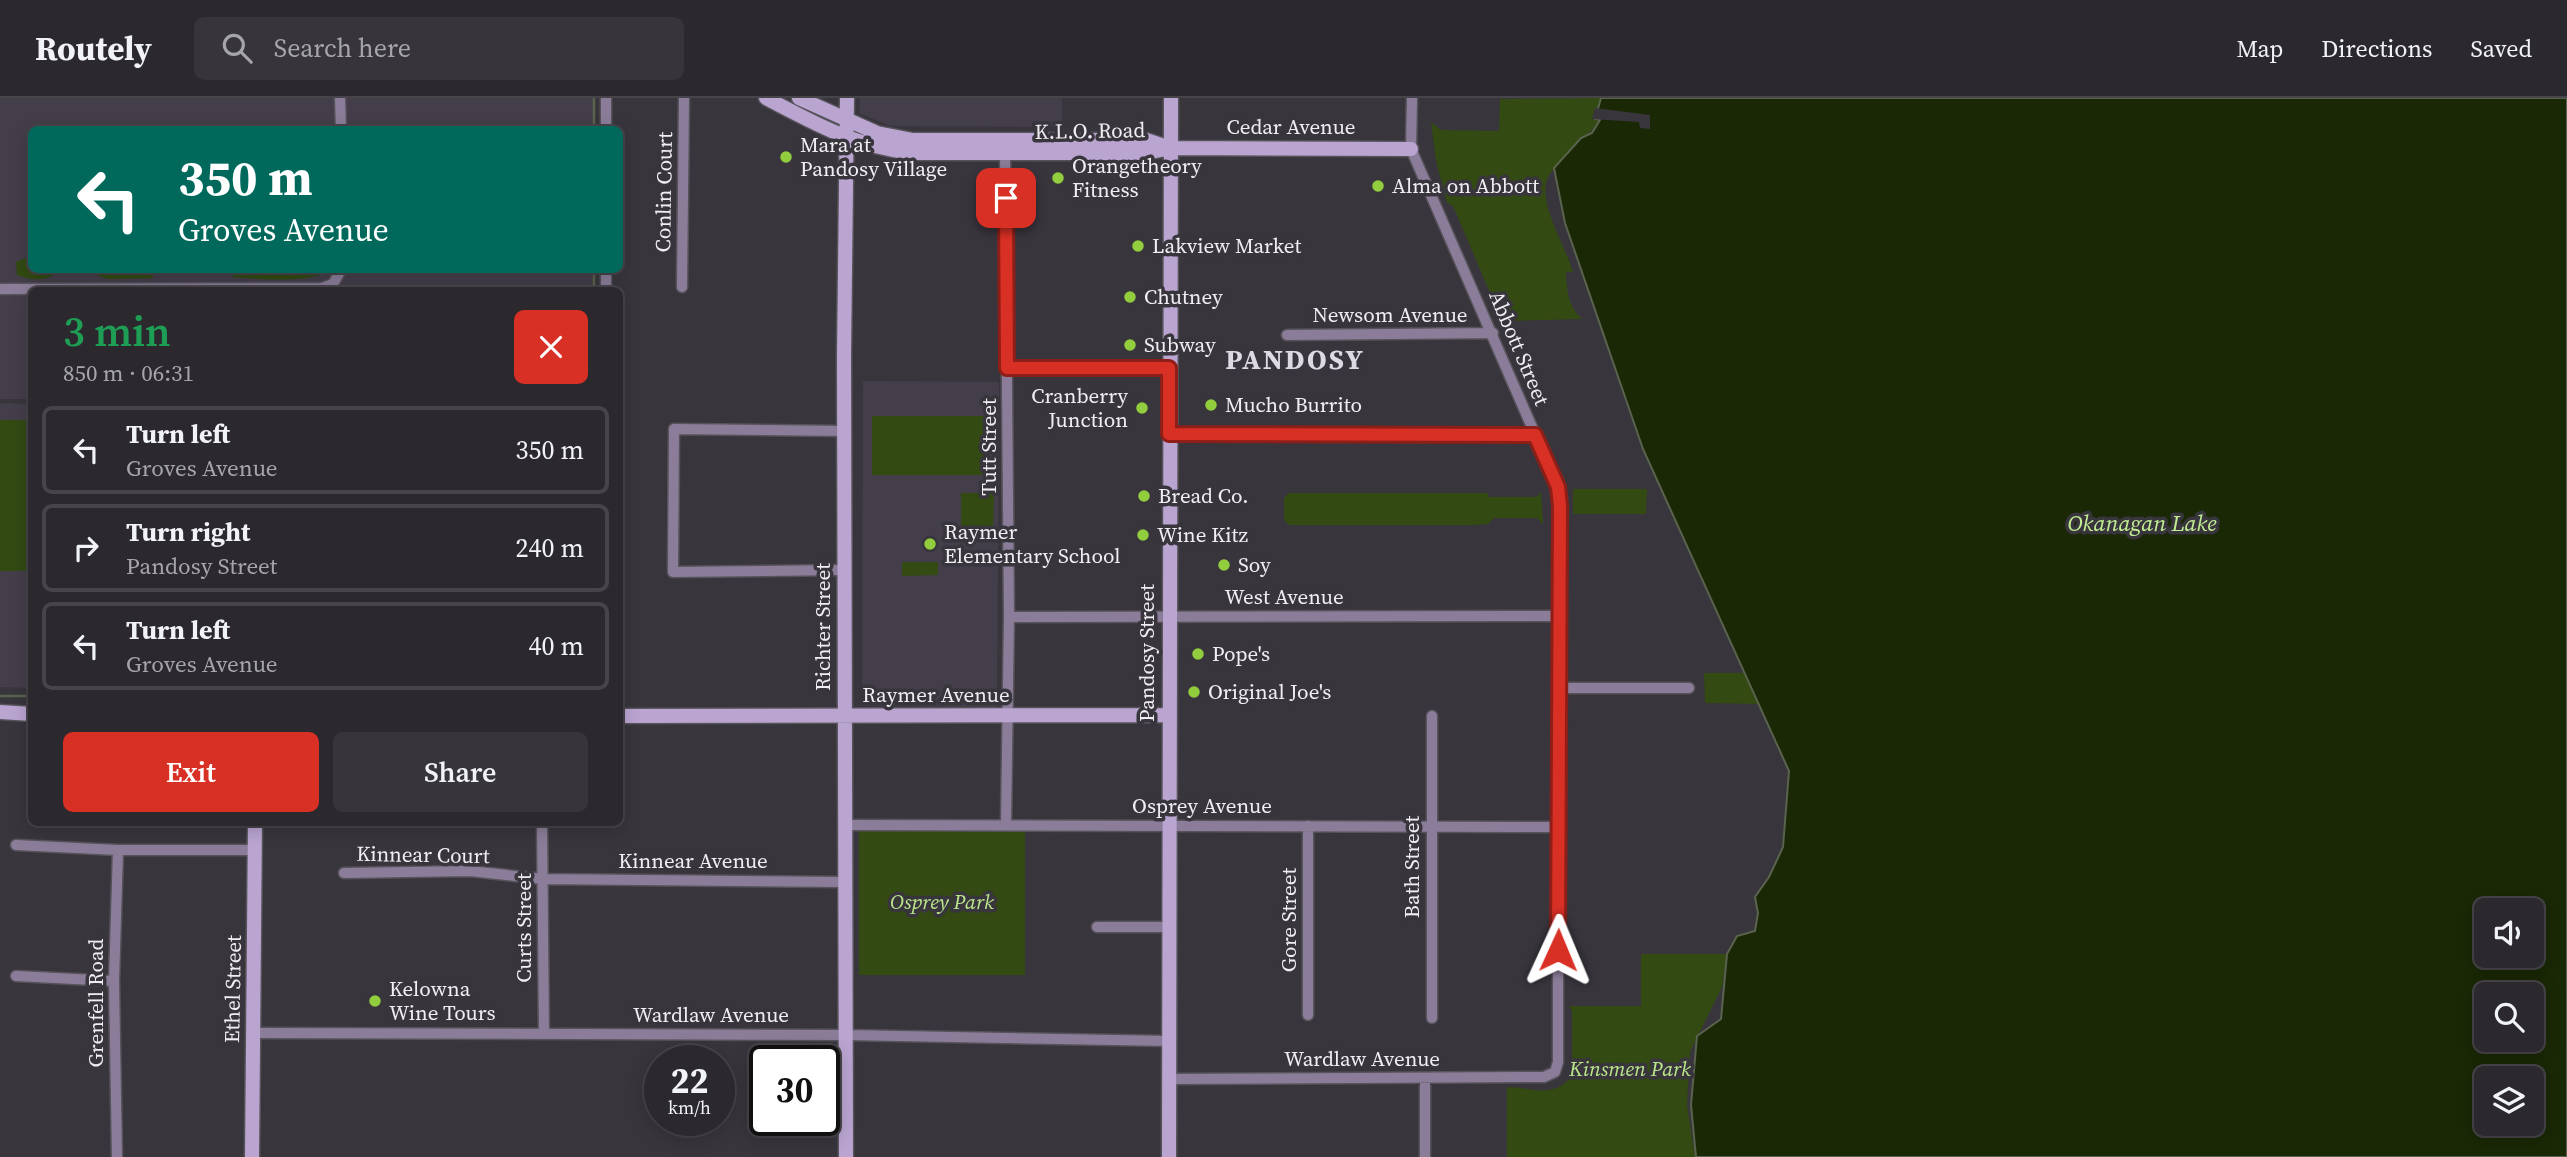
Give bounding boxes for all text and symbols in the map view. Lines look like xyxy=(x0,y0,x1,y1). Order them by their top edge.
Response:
search box xyxy=(194,17,684,80)
text: Routely xyxy=(35,26,152,71)
icon: search xyxy=(218,29,256,67)
text: Search here xyxy=(274,30,411,66)
text: Map xyxy=(2236,32,2283,65)
text: Directions xyxy=(2321,32,2432,65)
text: Saved xyxy=(2470,32,2532,65)
street label: Cedar Avenue xyxy=(1227,112,1355,141)
street label: K.L.O. Road xyxy=(1034,115,1146,146)
place label: Mara at Pandosy Village xyxy=(800,130,947,183)
street label: Conlin Court xyxy=(648,131,679,253)
text: 350 m xyxy=(178,144,313,211)
marker: Mara at Pandosy Village xyxy=(778,149,794,165)
place label: Orangetheory Fitness xyxy=(1072,151,1202,204)
icon: left xyxy=(63,154,154,245)
pin xyxy=(976,168,1036,228)
marker: Orangetheory Fitness xyxy=(1050,170,1066,186)
place label: Alma on Abbott xyxy=(1392,171,1539,200)
marker: Alma on Abbott xyxy=(1370,178,1386,194)
icon: arrive xyxy=(987,179,1025,217)
text: Groves Avenue xyxy=(178,208,389,252)
place label: Lakview Market xyxy=(1152,231,1302,260)
marker: Lakview Market xyxy=(1130,238,1146,254)
place label: Chutney xyxy=(1144,282,1223,311)
street label: Abbott Street xyxy=(1482,286,1557,410)
marker: Chutney xyxy=(1122,289,1138,305)
street label: Newsom Avenue xyxy=(1313,300,1467,329)
text: 3 min xyxy=(63,302,171,360)
button: close xyxy=(514,310,588,384)
place label: Subway xyxy=(1144,330,1216,359)
marker: Subway xyxy=(1122,337,1138,353)
district label: PANDOSY xyxy=(1225,340,1365,378)
text: 850 m · 06:31 xyxy=(63,357,194,389)
place label: Cranberry Junction xyxy=(1031,381,1128,434)
place label: Mucho Burrito xyxy=(1225,390,1362,419)
marker: Mucho Burrito xyxy=(1203,397,1219,413)
street label: Tutt Street xyxy=(974,398,1003,496)
marker: Cranberry Junction xyxy=(1134,400,1150,416)
text: Turn left xyxy=(126,416,230,452)
icon: left xyxy=(67,431,105,469)
text: 350 m xyxy=(516,432,584,468)
text: Groves Avenue xyxy=(126,452,278,484)
place label: Bread Co. xyxy=(1158,481,1249,510)
marker: Bread Co. xyxy=(1136,488,1152,504)
water label: Okanagan Lake xyxy=(2067,507,2217,539)
text: Turn right xyxy=(126,514,250,550)
place label: Raymer Elementary School xyxy=(944,517,1121,570)
place label: Wine Kitz xyxy=(1157,520,1248,549)
marker: Wine Kitz xyxy=(1135,527,1151,543)
icon: right xyxy=(67,529,105,567)
text: 240 m xyxy=(516,530,584,566)
marker: Raymer Elementary School xyxy=(922,536,938,552)
text: Pandosy Street xyxy=(126,550,277,582)
place label: Soy xyxy=(1238,550,1271,579)
marker: Soy xyxy=(1216,557,1232,573)
street label: Richter Street xyxy=(808,563,837,691)
street label: West Avenue xyxy=(1224,582,1344,611)
street label: Pandosy Street xyxy=(1132,584,1161,722)
text: Turn left xyxy=(126,612,230,648)
icon: left xyxy=(67,627,105,665)
text: 40 m xyxy=(529,628,584,664)
place label: Pope's xyxy=(1212,639,1270,668)
marker: Pope's xyxy=(1190,646,1206,662)
text: Groves Avenue xyxy=(126,648,278,680)
place label: Original Joe's xyxy=(1208,677,1331,706)
street label: Raymer Avenue xyxy=(862,680,1010,709)
marker: Original Joe's xyxy=(1186,684,1202,700)
button: Exit xyxy=(63,732,319,812)
button: Share xyxy=(333,732,588,812)
street label: Osprey Avenue xyxy=(1132,791,1272,820)
street label: Bath Street xyxy=(1397,816,1426,918)
street label: Kinnear Court xyxy=(356,839,490,870)
street label: Kinnear Avenue xyxy=(618,846,768,875)
street label: Gore Street xyxy=(1274,868,1303,972)
street label: Curts Street xyxy=(509,873,538,983)
park label: Osprey Park xyxy=(890,887,994,916)
map controls xyxy=(2474,898,2544,1136)
button: sound xyxy=(2474,898,2544,968)
position arrow xyxy=(1521,913,1595,987)
street label: Ethel Street xyxy=(217,935,248,1043)
street label: Grenfell Road xyxy=(81,938,110,1068)
place label: Kelowna Wine Tours xyxy=(389,974,496,1027)
button: search xyxy=(2474,982,2544,1052)
marker: Kelowna Wine Tours xyxy=(367,993,383,1009)
street label: Wardlaw Avenue xyxy=(633,1000,789,1029)
street label: Wardlaw Avenue xyxy=(1284,1044,1440,1073)
speed limit sign: 30 xyxy=(749,1045,840,1136)
park label: Kinsmen Park xyxy=(1568,1054,1691,1083)
text: 22 xyxy=(671,1057,708,1105)
button: layers xyxy=(2474,1066,2544,1136)
text: km/h xyxy=(668,1095,711,1120)

